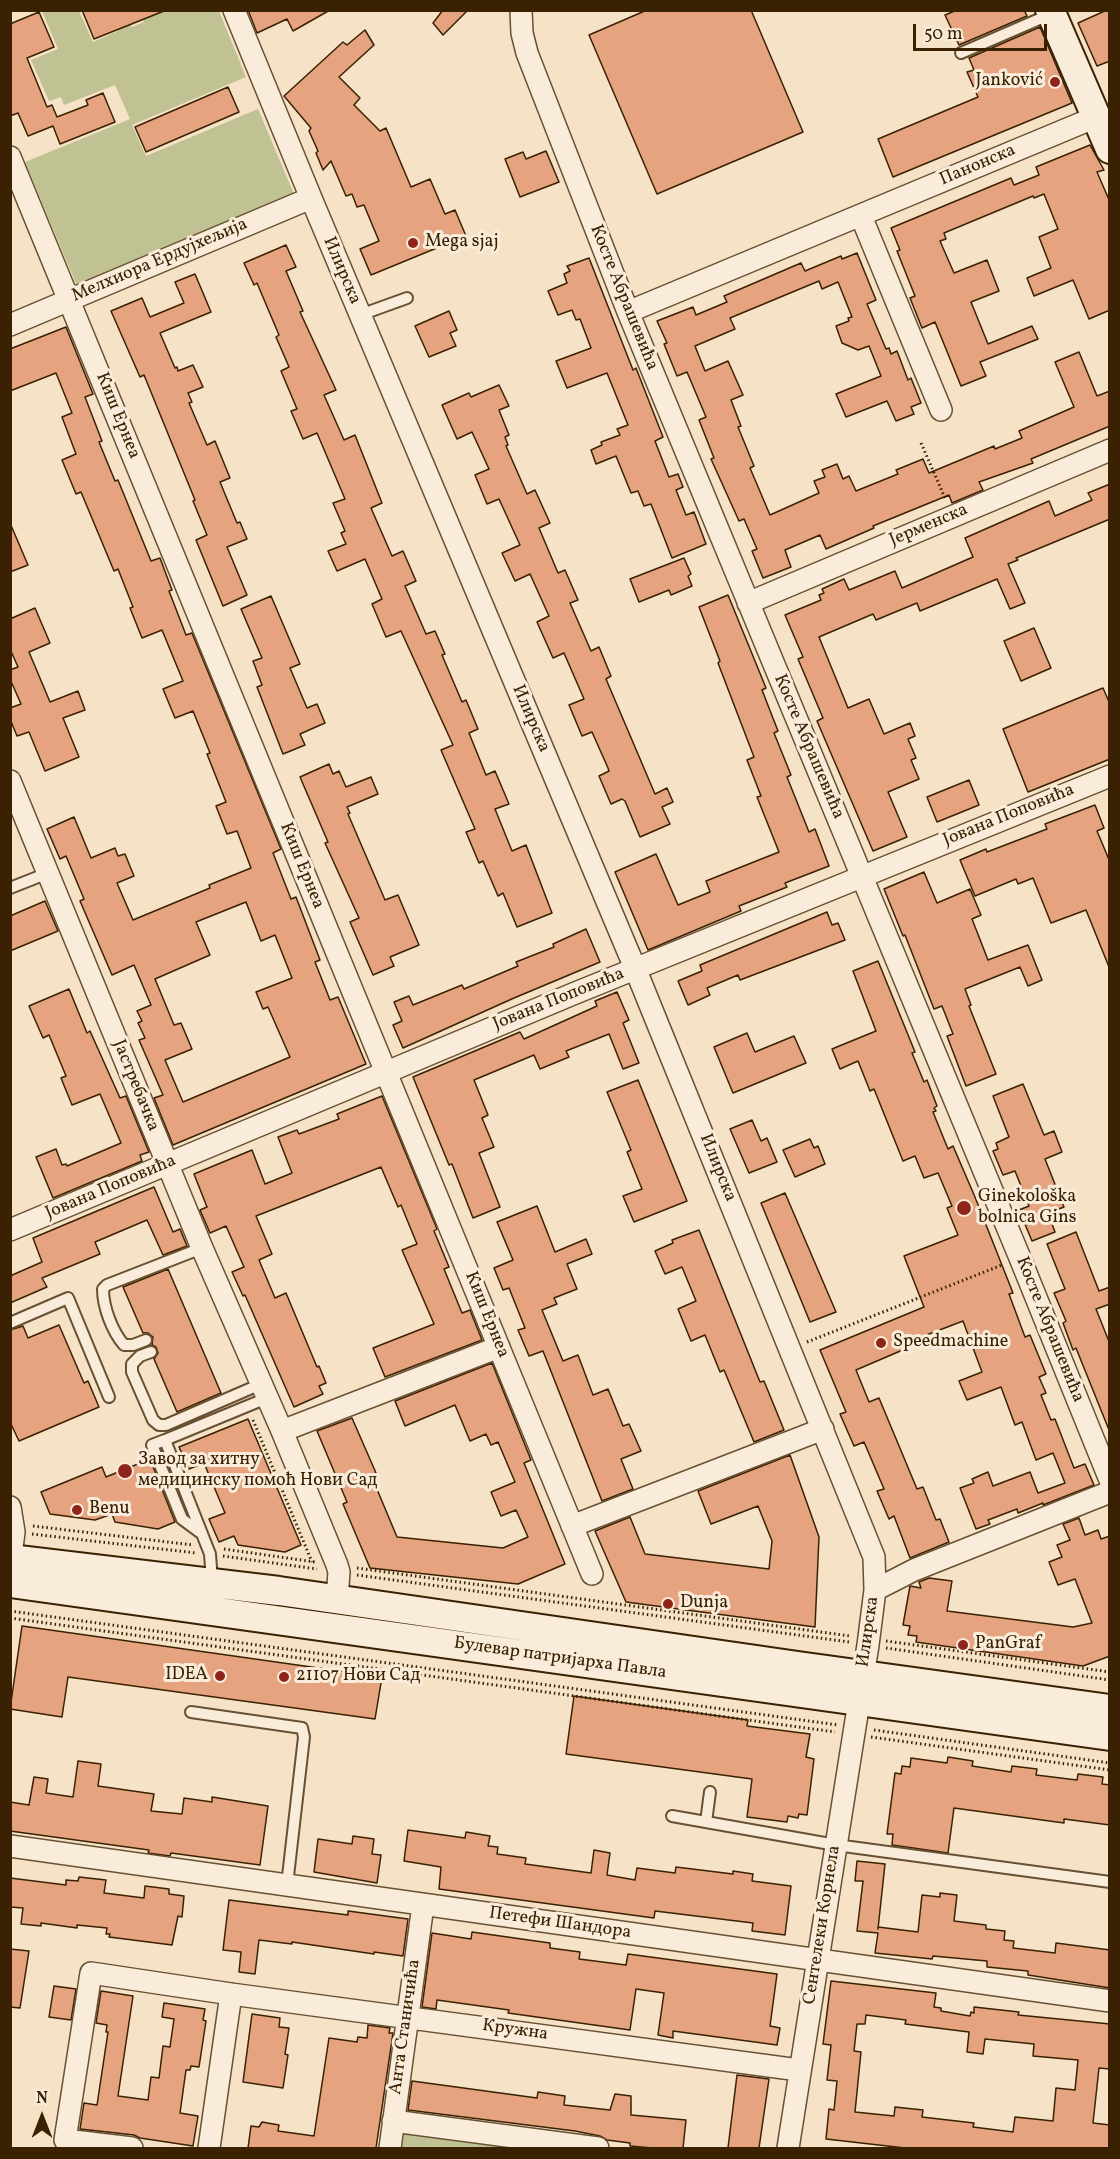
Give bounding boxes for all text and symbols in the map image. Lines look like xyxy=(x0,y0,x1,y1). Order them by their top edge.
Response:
scale bar xyxy=(916,12,1050,50)
text: 50 m xyxy=(924,22,963,47)
place label: Janković xyxy=(975,71,1043,93)
marker: Janković xyxy=(1048,75,1062,89)
street label: Панонска xyxy=(937,140,1019,192)
street label: Мелхиора Ердујхељија xyxy=(69,214,251,308)
street label: Косте Абрашевића xyxy=(584,222,662,374)
place label: Mega sjaj xyxy=(425,232,499,254)
street label: Илирска xyxy=(317,234,365,308)
marker: Mega sjaj xyxy=(406,236,420,250)
street label: Киш Ернеа xyxy=(90,370,144,462)
street label: Јерменска xyxy=(887,500,971,552)
street label: Косте Абрашевића xyxy=(768,671,848,823)
street label: Илирска xyxy=(506,682,554,756)
street label: Јована Поповића xyxy=(940,780,1078,852)
street label: Киш Ернеа xyxy=(274,820,328,912)
street label: Јована Поповића xyxy=(490,964,628,1036)
street label: Јастребачка xyxy=(107,1037,163,1135)
street label: Илирска xyxy=(694,1131,740,1205)
street label: Јована Поповића xyxy=(42,1151,180,1225)
place label: Ginekološka bolnica Gins xyxy=(978,1187,1076,1230)
marker: Ginekološka bolnica Gins xyxy=(955,1199,973,1217)
street label: Косте Абрашевића xyxy=(1010,1254,1088,1406)
street label: Киш Ернеа xyxy=(459,1269,513,1361)
place label: Speedmachine xyxy=(893,1332,1008,1354)
marker: Speedmachine xyxy=(874,1336,888,1350)
place label: Завод за хитну медицинску помоћ Нови Сад xyxy=(138,1450,378,1492)
marker: Завод за хитну медицинску помоћ Нови Сад xyxy=(116,1462,134,1480)
place label: Benu xyxy=(89,1499,130,1521)
marker: Benu xyxy=(70,1503,84,1517)
place label: Dunja xyxy=(680,1593,728,1615)
street label: Илирска xyxy=(853,1595,885,1669)
marker: Dunja xyxy=(661,1597,675,1611)
street label: Булевар патријарха Павла xyxy=(452,1633,668,1685)
place label: PanGraf xyxy=(975,1634,1041,1656)
marker: PanGraf xyxy=(956,1638,970,1652)
place label: IDEA xyxy=(165,1665,208,1687)
place label: 21107 Нови Сад xyxy=(296,1666,421,1688)
marker: IDEA xyxy=(213,1669,227,1683)
marker: 21107 Нови Сад xyxy=(277,1670,291,1684)
street label: Сентелеки Корнела xyxy=(800,1844,846,2006)
street label: Петефи Шандора xyxy=(487,1903,633,1945)
street label: Анта Станичића xyxy=(386,1958,426,2096)
street label: Кружна xyxy=(481,2016,549,2046)
north arrow xyxy=(12,2087,72,2147)
text: N xyxy=(36,2088,48,2110)

